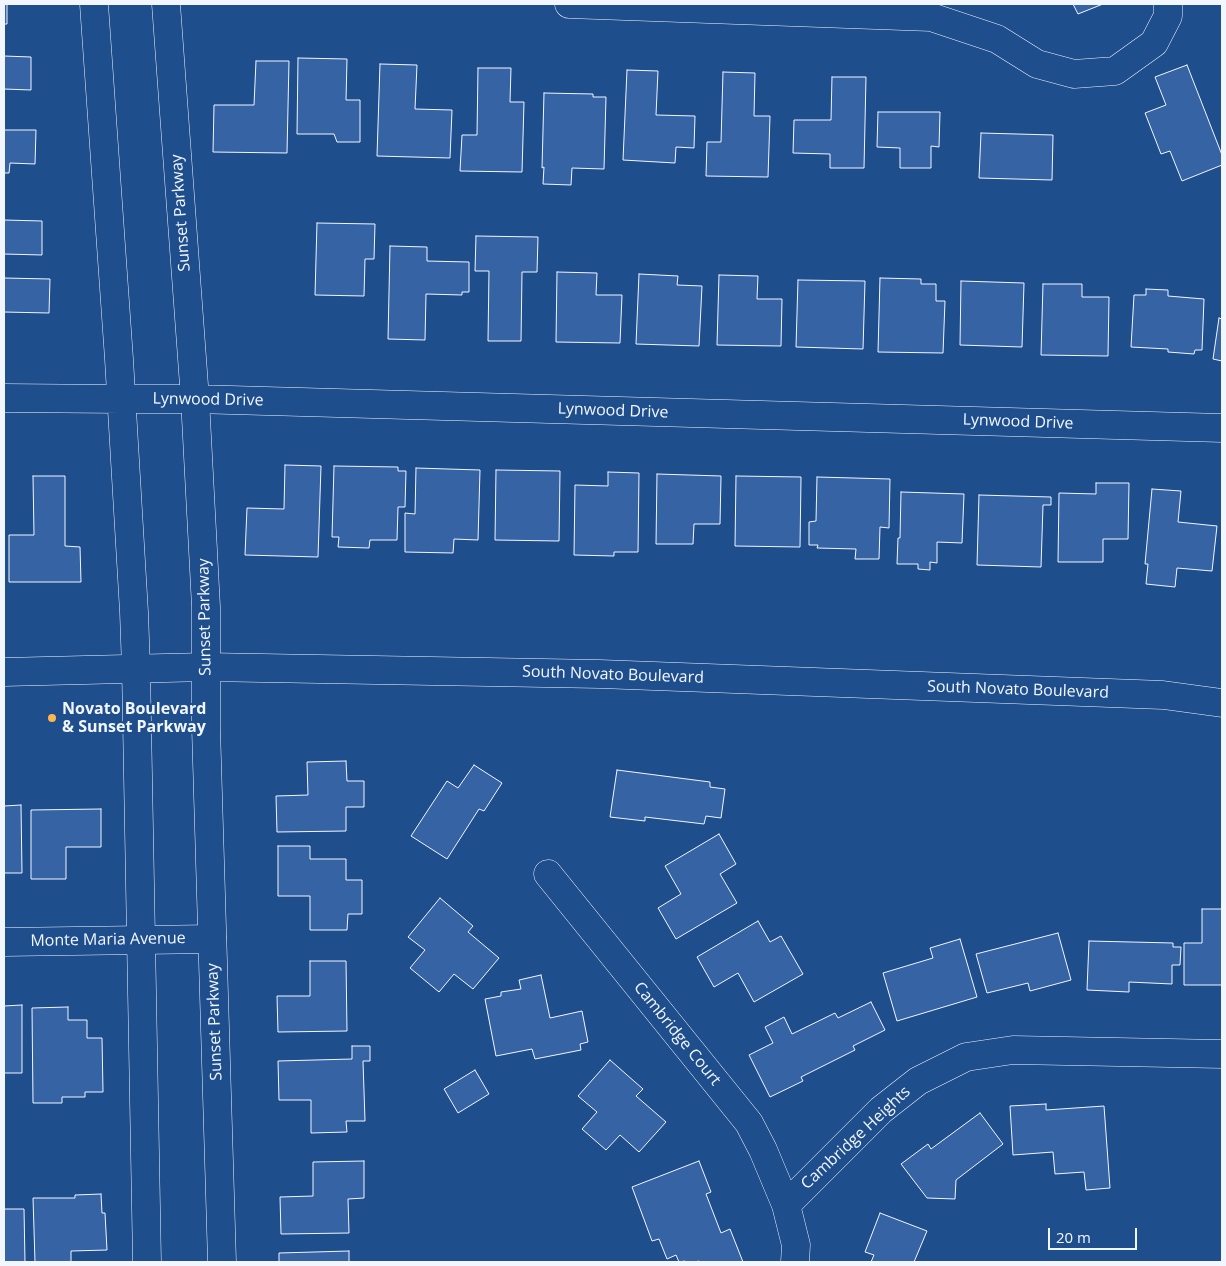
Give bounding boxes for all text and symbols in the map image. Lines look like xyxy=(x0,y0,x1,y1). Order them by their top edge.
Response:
street label: Sunset Parkway xyxy=(167,154,195,272)
street label: Lynwood Drive xyxy=(152,389,264,411)
street label: Lynwood Drive xyxy=(557,399,669,423)
street label: Lynwood Drive xyxy=(962,410,1074,434)
street label: Sunset Parkway xyxy=(194,558,216,676)
street label: South Novato Boulevard xyxy=(522,662,704,688)
street label: South Novato Boulevard xyxy=(927,677,1109,703)
place label: Novato Boulevard & Sunset Parkway xyxy=(62,699,206,737)
marker: Novato Boulevard & Sunset Parkway xyxy=(46,712,58,724)
street label: Monte Maria Avenue xyxy=(30,929,186,951)
street label: Sunset Parkway xyxy=(203,963,227,1081)
street label: Cambridge Court xyxy=(629,978,725,1090)
street label: Cambridge Heights xyxy=(797,1082,915,1194)
scale bar xyxy=(1051,1218,1140,1250)
text: 20 m xyxy=(1056,1227,1091,1247)

